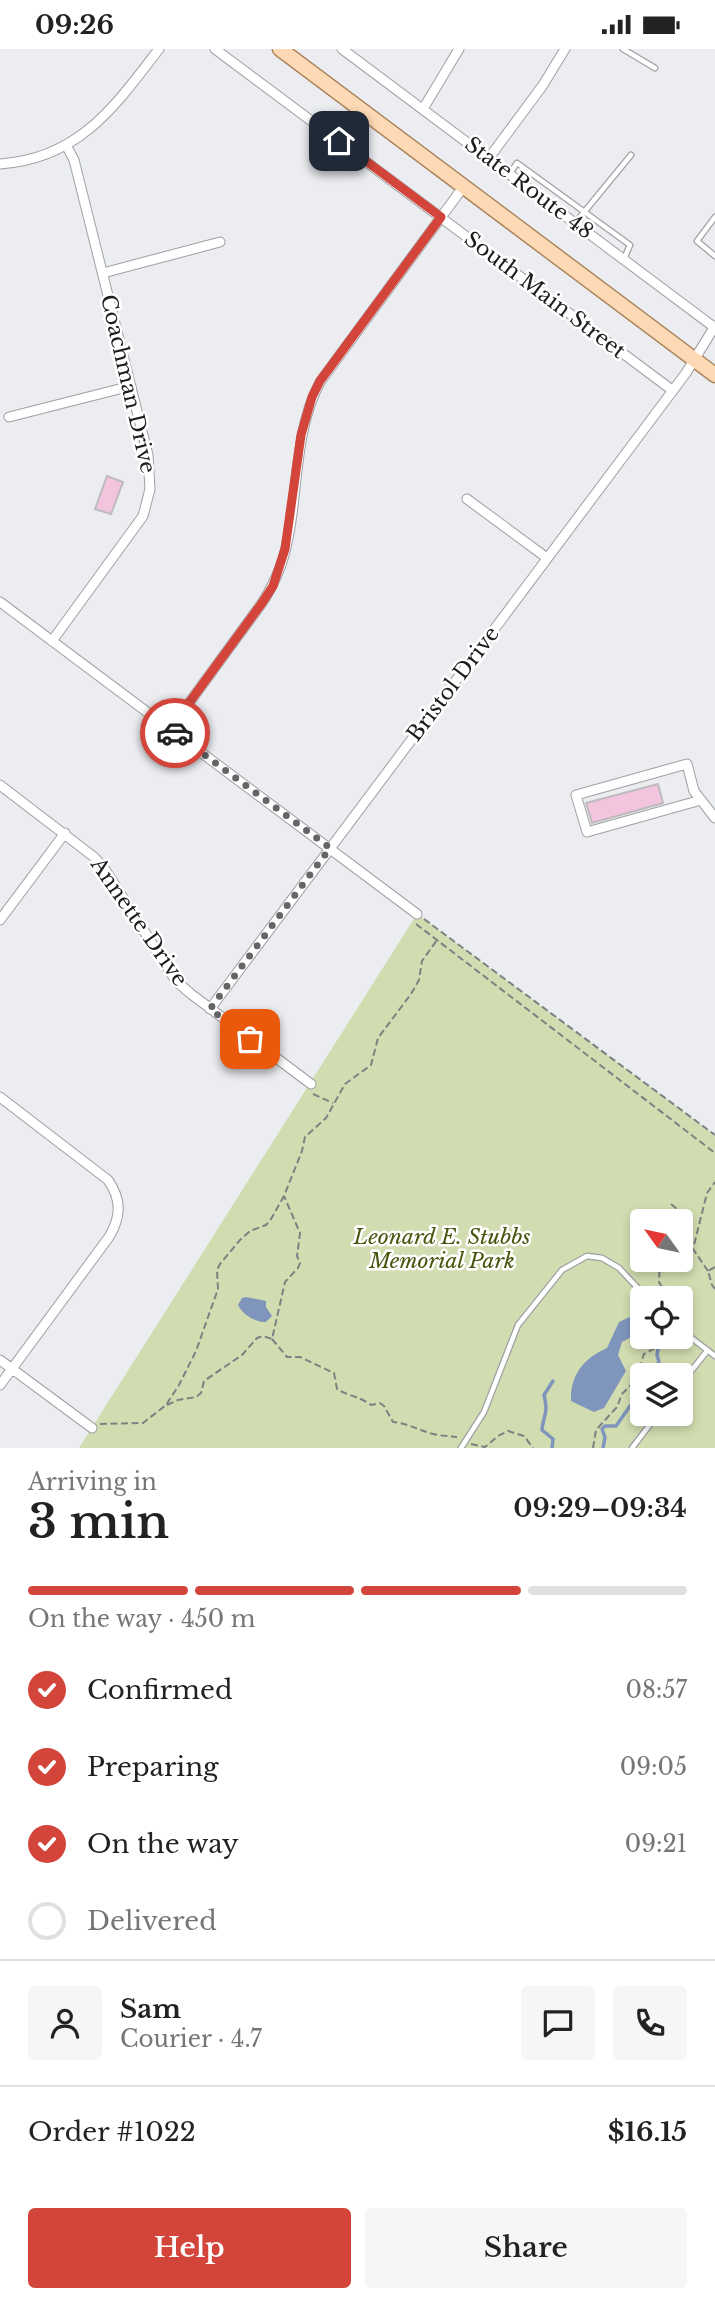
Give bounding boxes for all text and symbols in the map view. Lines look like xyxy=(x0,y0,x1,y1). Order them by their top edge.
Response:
text: 09:26 xyxy=(35,9,114,41)
pin xyxy=(309,111,369,171)
icon: home xyxy=(320,122,358,160)
street label: State Route 48 xyxy=(460,131,598,245)
street label: South Main Street xyxy=(459,226,631,364)
street label: Coachman Drive xyxy=(95,292,161,476)
street label: Bristol Drive xyxy=(401,621,505,747)
courier xyxy=(140,698,210,768)
icon: car xyxy=(156,714,194,752)
street label: Annette Drive xyxy=(84,852,193,991)
pin xyxy=(220,1009,280,1069)
icon: bag xyxy=(231,1020,269,1058)
north arrow xyxy=(630,1209,693,1272)
map controls xyxy=(630,1209,693,1426)
park label: Leonard E. Stubbs Memorial Park xyxy=(353,1224,530,1274)
button: locate xyxy=(630,1286,693,1349)
button: layers xyxy=(630,1363,693,1426)
text: Arriving in xyxy=(28,1468,157,1496)
text: 09:29–09:34 xyxy=(513,1492,687,1524)
text: 3 min xyxy=(28,1493,169,1550)
text: On the way · 450 m xyxy=(28,1605,255,1633)
icon: check xyxy=(28,1671,66,1709)
text: Confirmed xyxy=(87,1674,232,1706)
text: 08:57 xyxy=(625,1676,687,1704)
icon: check xyxy=(28,1748,66,1786)
text: Preparing xyxy=(87,1751,219,1783)
text: 09:05 xyxy=(620,1753,687,1781)
icon: check xyxy=(28,1825,66,1863)
text: On the way xyxy=(87,1828,239,1860)
text: 09:21 xyxy=(625,1830,687,1858)
text: Delivered xyxy=(87,1905,217,1937)
button: person xyxy=(28,1986,102,2060)
button: chat xyxy=(521,1986,595,2060)
button: phone xyxy=(613,1986,687,2060)
text: Sam xyxy=(120,1993,181,2025)
text: Courier · 4.7 xyxy=(120,2025,262,2053)
text: Order #1022 xyxy=(28,2116,196,2148)
text: $16.15 xyxy=(608,2116,687,2148)
button: Help xyxy=(28,2208,351,2288)
button: Share xyxy=(365,2208,687,2288)

